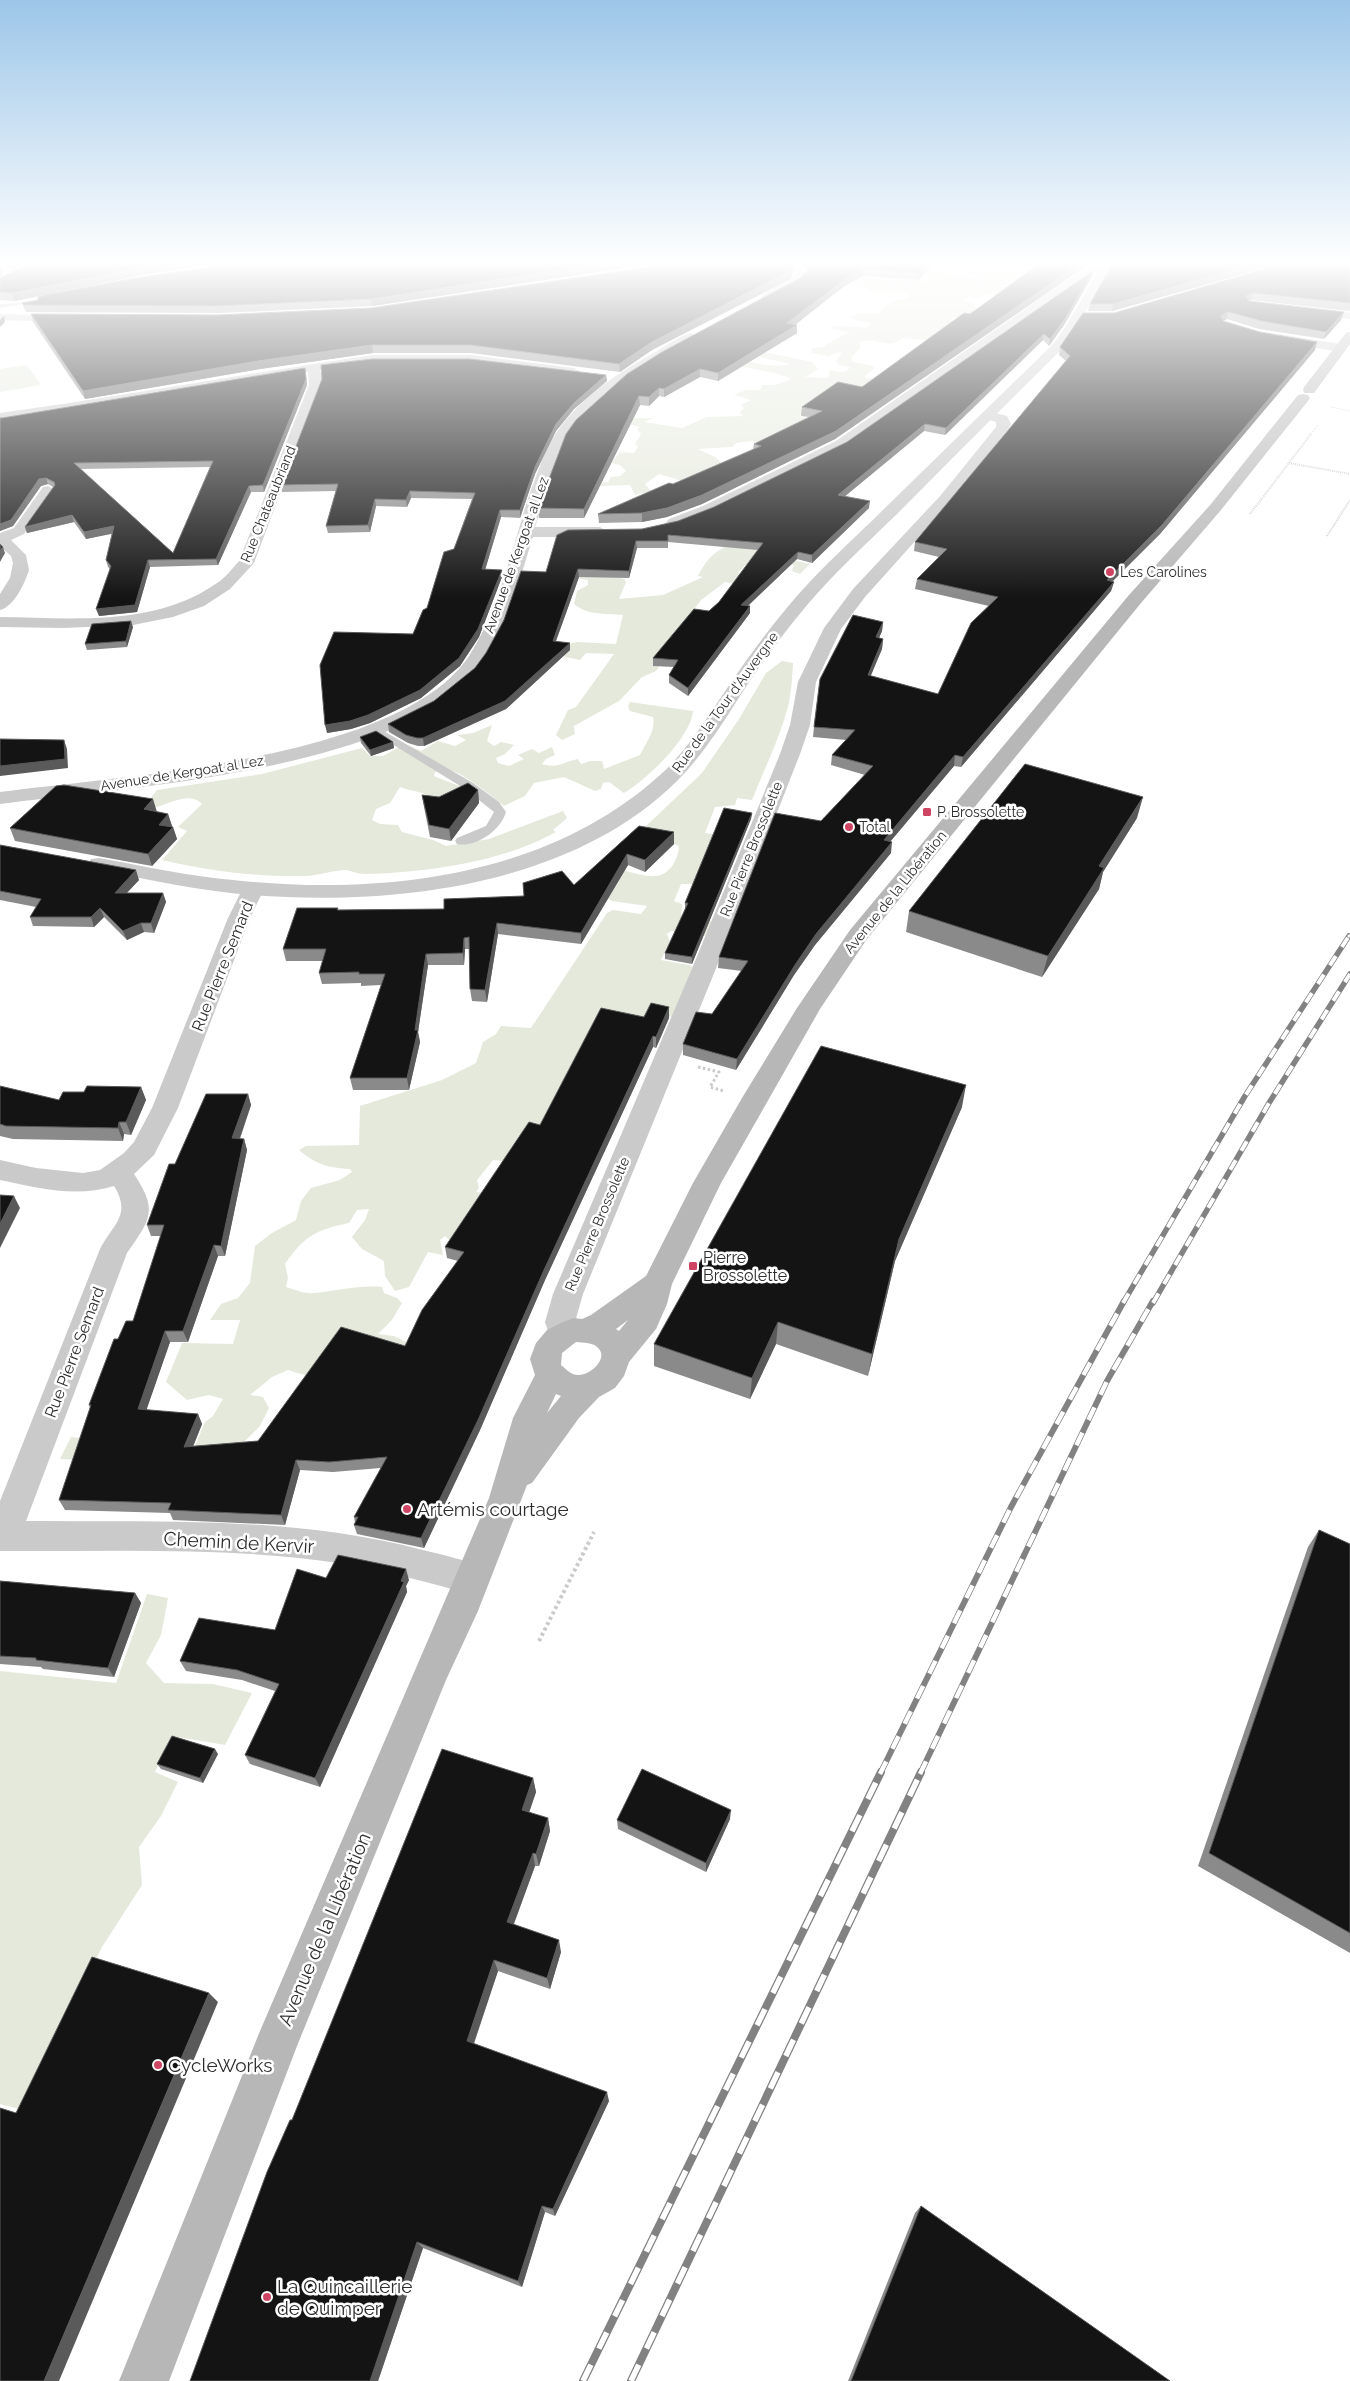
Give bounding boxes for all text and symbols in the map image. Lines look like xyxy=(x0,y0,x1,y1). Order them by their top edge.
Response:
street label: Rue Chateaubriand xyxy=(237,443,299,565)
street label: Avenue de Kergoat al Lez xyxy=(480,475,552,635)
place label: Les Carolines xyxy=(1120,564,1207,580)
marker: Les Carolines xyxy=(1104,566,1116,578)
street label: Rue de la Tour d'Auvergne xyxy=(669,629,781,775)
street label: Avenue de Kergoat al Lez xyxy=(99,752,265,794)
street label: Rue Pierre Brossolette xyxy=(717,779,785,919)
place label: P. Brossolette xyxy=(937,804,1024,820)
marker: P. Brossolette xyxy=(921,806,933,818)
place label: Total xyxy=(859,819,891,835)
marker: Total xyxy=(843,821,855,833)
street label: Avenue de la Libération xyxy=(841,828,949,956)
street label: Rue Pierre Semard xyxy=(188,898,257,1034)
street label: Rue Pierre Brossolette xyxy=(561,1155,633,1293)
place label: Pierre Brossolette xyxy=(703,1248,787,1285)
marker: Pierre Brossolette xyxy=(687,1260,699,1272)
street label: Rue Pierre Semard xyxy=(41,1284,108,1420)
place label: Artémis courtage xyxy=(417,1498,569,1520)
marker: Artémis courtage xyxy=(401,1503,413,1515)
street label: Chemin de Kervir xyxy=(163,1527,315,1557)
street label: Avenue de la Libération xyxy=(273,1829,375,2029)
place label: CycleWorks xyxy=(168,2054,272,2076)
marker: CycleWorks xyxy=(152,2059,164,2071)
place label: La Quincaillerie de Quimper xyxy=(277,2275,412,2319)
marker: La Quincaillerie de Quimper xyxy=(261,2291,273,2303)

